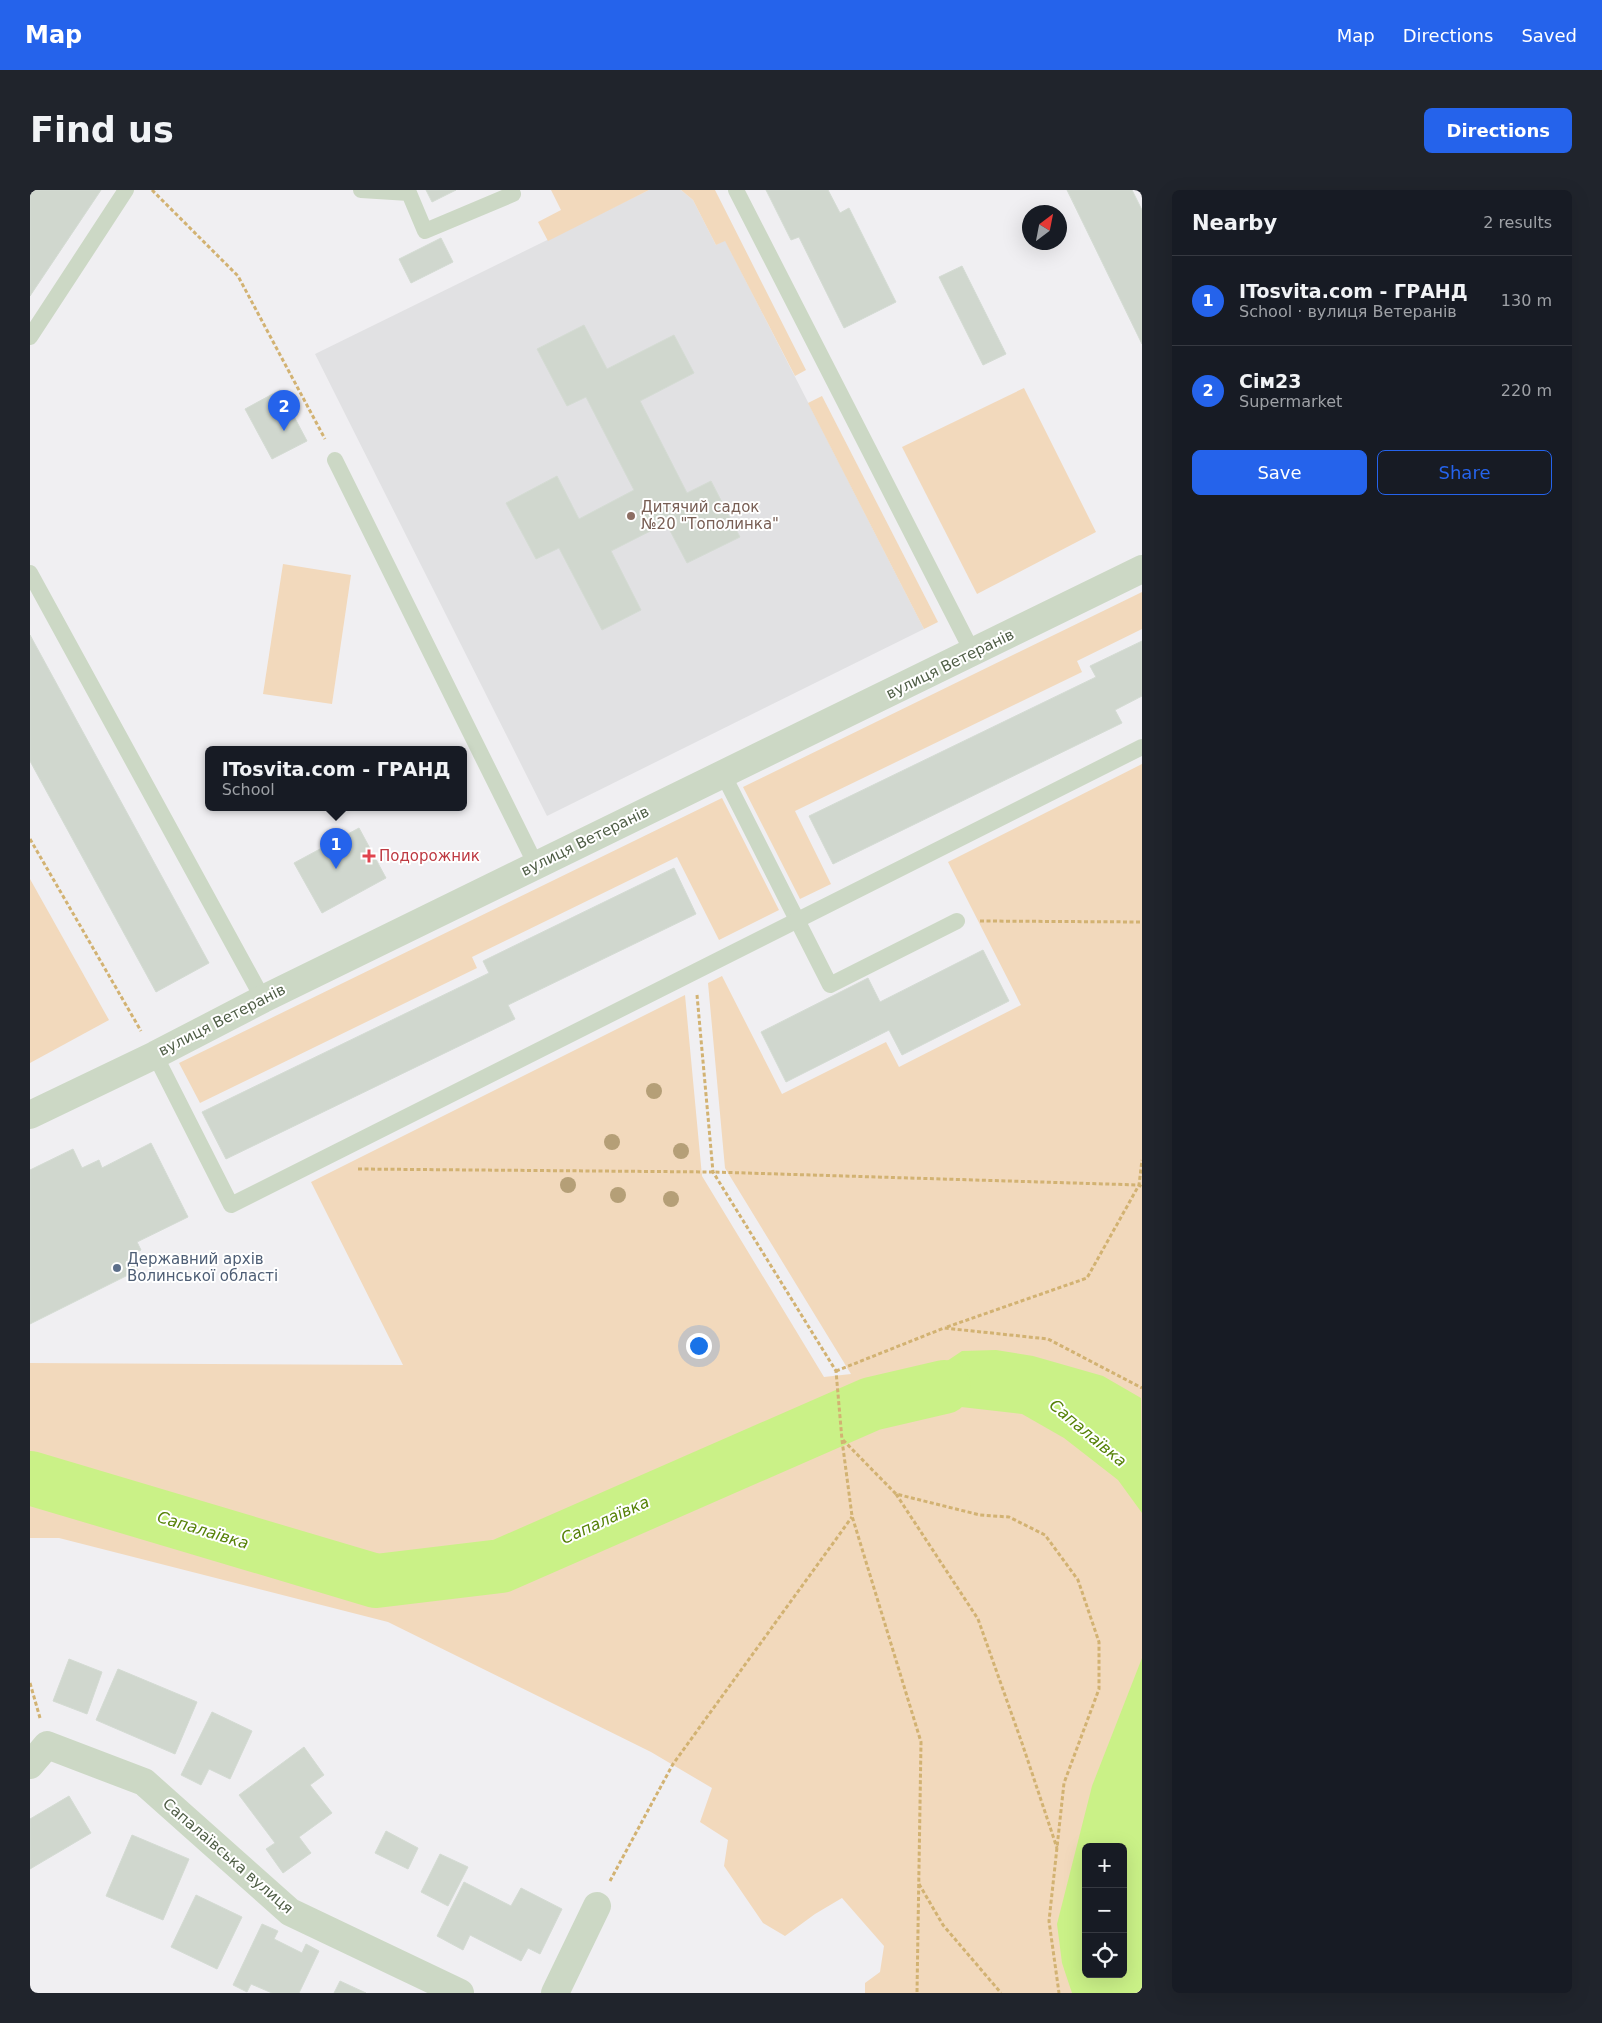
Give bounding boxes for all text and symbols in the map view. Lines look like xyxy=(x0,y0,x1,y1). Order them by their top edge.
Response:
text: Map xyxy=(25,21,82,49)
text: Map xyxy=(1337,25,1375,46)
text: Directions xyxy=(1403,25,1493,46)
text: Saved xyxy=(1521,25,1577,46)
button: Directions xyxy=(1424,108,1572,153)
text: Find us xyxy=(30,110,174,150)
north arrow xyxy=(1022,205,1067,250)
text: Nearby xyxy=(1192,211,1277,235)
text: 2 results xyxy=(1483,213,1552,232)
text: ITosvita.com - ГРАНД xyxy=(1239,280,1468,302)
text: 1 xyxy=(1202,291,1214,310)
text: 130 m xyxy=(1501,291,1552,310)
text: School · вулиця Ветеранів xyxy=(1239,302,1457,321)
text: Сім23 xyxy=(1239,370,1301,392)
text: 2 xyxy=(1202,381,1214,400)
text: 220 m xyxy=(1501,381,1552,400)
pin: 2 xyxy=(268,390,300,431)
text: Supermarket xyxy=(1239,392,1342,411)
button: Save xyxy=(1192,450,1367,495)
button: Share xyxy=(1377,450,1552,495)
place label: Дитячий садок №20 "Тополинка" xyxy=(641,498,779,533)
marker: Дитячий садок №20 "Тополинка" xyxy=(625,510,637,522)
street label: вулиця Ветеранів xyxy=(883,625,1017,703)
popup xyxy=(205,746,467,811)
text: ITosvita.com - ГРАНД xyxy=(222,758,450,780)
text: School xyxy=(222,780,275,799)
street label: вулиця Ветеранів xyxy=(518,802,652,880)
pin: 1 xyxy=(320,828,352,869)
place label: Подорожник xyxy=(379,847,480,865)
marker: Подорожник xyxy=(363,850,375,862)
street label: вулиця Ветеранів xyxy=(156,980,288,1060)
place label: Державний архів Волинської області xyxy=(127,1250,278,1285)
marker: Державний архів Волинської області xyxy=(111,1262,123,1274)
your location xyxy=(686,1333,712,1359)
water label: Сапалаївка xyxy=(1046,1395,1130,1471)
water label: Сапалаївка xyxy=(558,1492,652,1548)
water label: Сапалаївка xyxy=(155,1507,251,1553)
street label: Сапалаївська вулиця xyxy=(159,1794,297,1918)
map controls xyxy=(1082,1843,1127,1978)
button: + xyxy=(1082,1843,1127,1888)
button: − xyxy=(1082,1888,1127,1933)
button: locate xyxy=(1082,1933,1127,1978)

